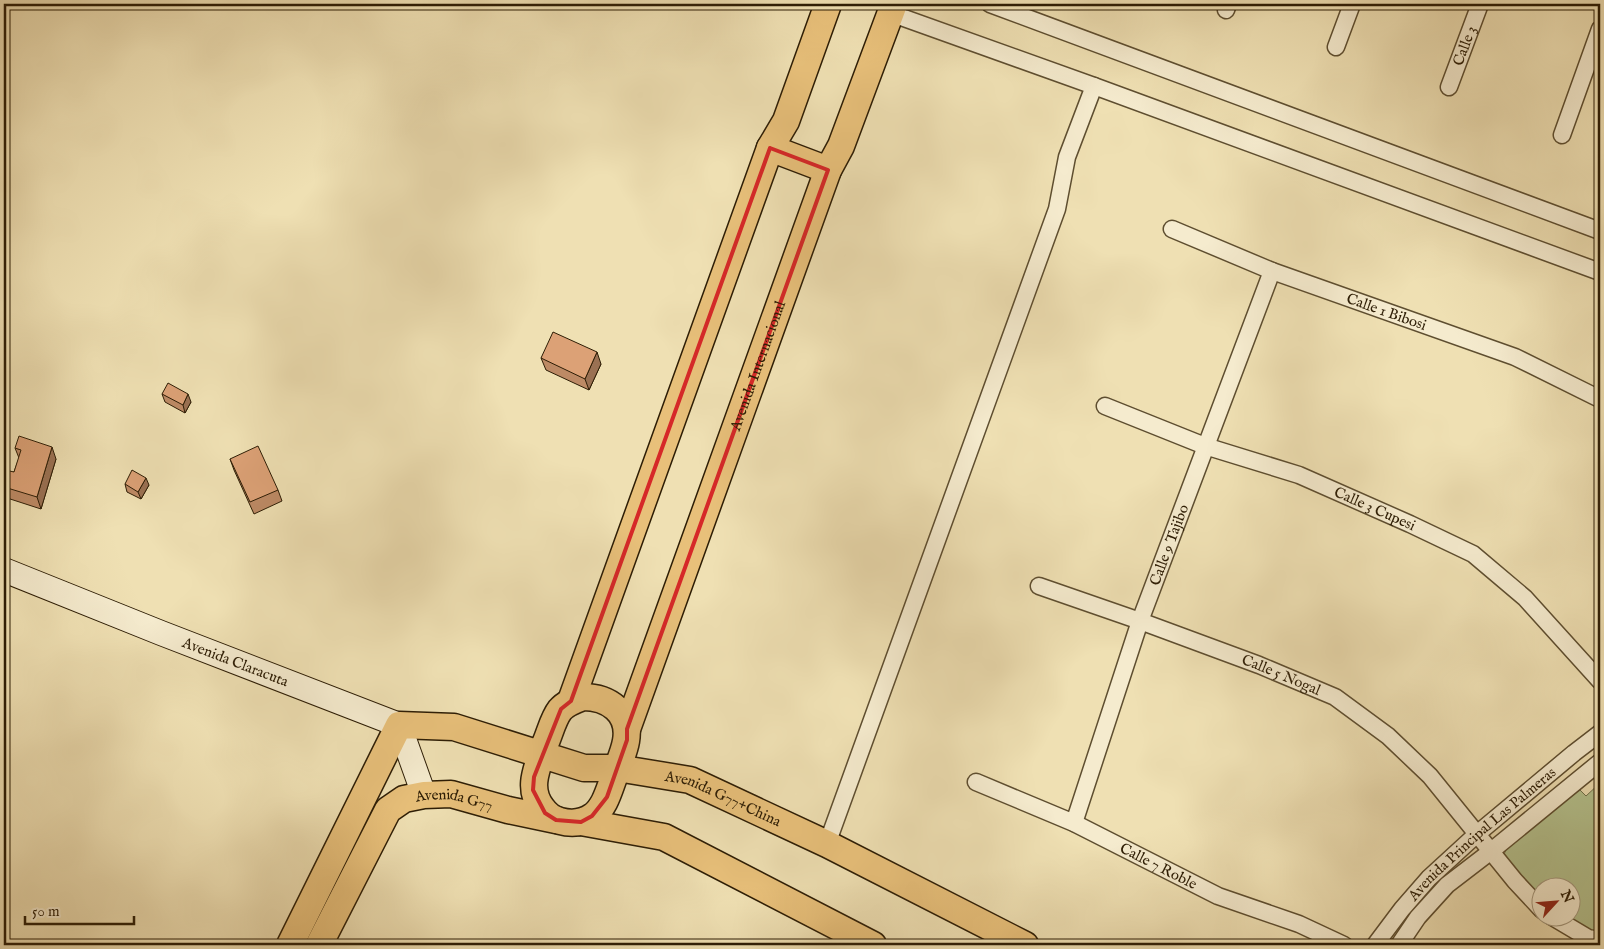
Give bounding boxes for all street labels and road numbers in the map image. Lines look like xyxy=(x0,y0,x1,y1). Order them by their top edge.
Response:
street label: Calle 3 xyxy=(1448,23,1480,68)
street label: Calle 1 Bibosi xyxy=(1344,289,1429,334)
street label: Avenida Internacional xyxy=(725,297,790,434)
street label: Calle 3 Cupesi xyxy=(1331,482,1419,535)
street label: Calle 9 Tajibo xyxy=(1145,501,1193,588)
street label: Avenida Claracuta xyxy=(179,632,292,691)
street label: Calle 5 Nogal xyxy=(1239,650,1324,700)
street label: Avenida Principal Las Palmeras xyxy=(1403,763,1560,906)
street label: Avenida G77+China xyxy=(663,766,785,831)
street label: Avenida G77 xyxy=(412,785,495,815)
street label: Calle 7 Roble xyxy=(1117,838,1200,893)

